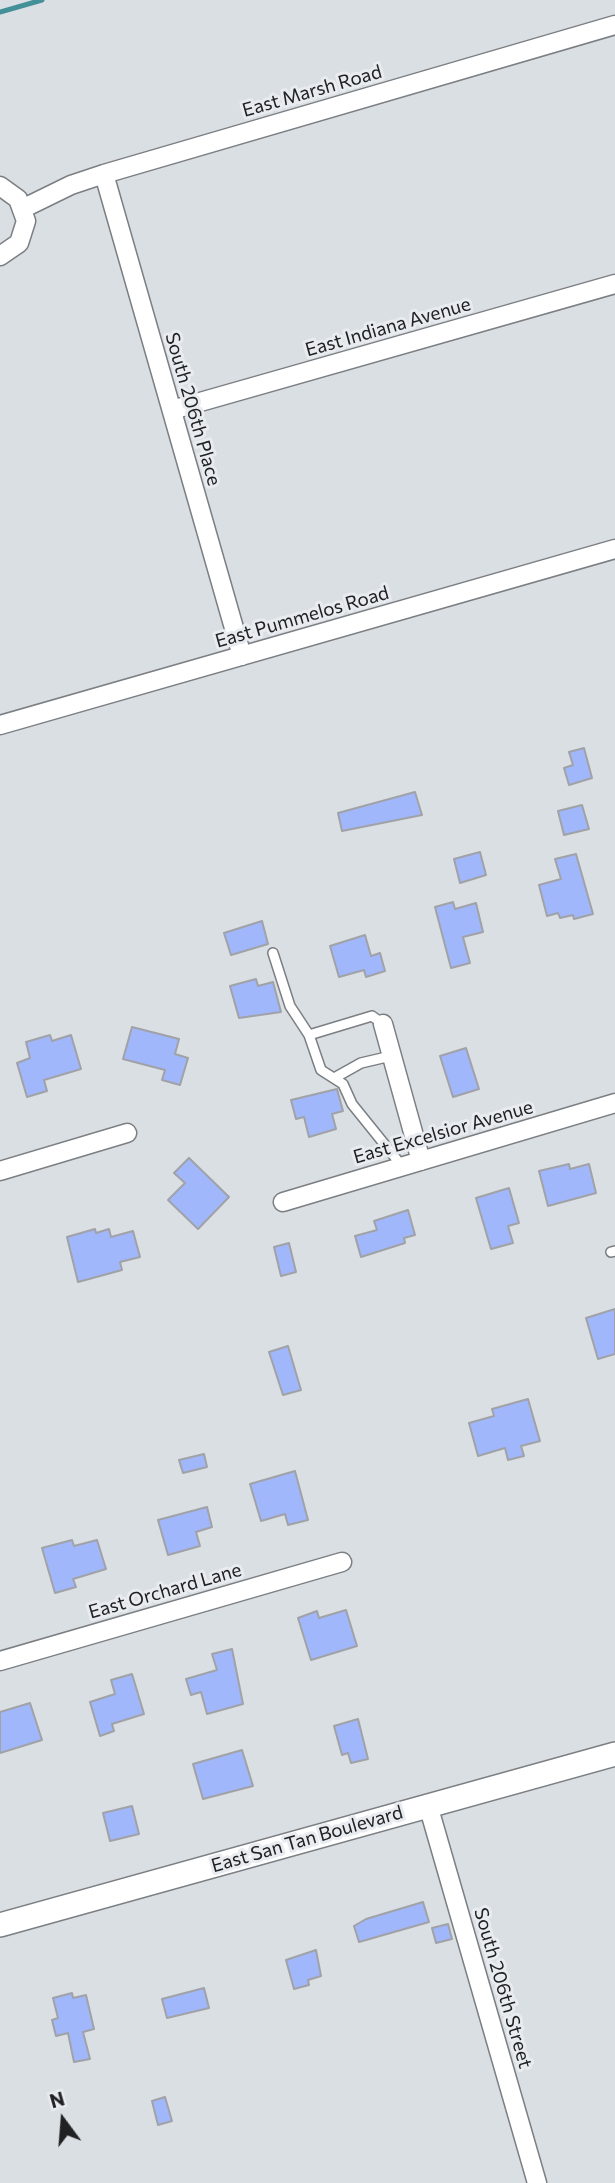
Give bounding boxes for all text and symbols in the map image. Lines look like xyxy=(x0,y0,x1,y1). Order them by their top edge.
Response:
street label: East Marsh Road xyxy=(240,60,384,122)
street label: East Indiana Avenue xyxy=(303,292,473,362)
street label: South 206th Place xyxy=(160,330,226,488)
street label: East Pummelos Road xyxy=(213,581,391,653)
street label: East Excelsior Avenue xyxy=(351,1095,535,1169)
street label: East Orchard Lane xyxy=(86,1558,244,1624)
street label: East San Tan Boulevard xyxy=(208,1801,406,1877)
street label: South 206th Street xyxy=(469,1905,537,2071)
north arrow xyxy=(28,2085,98,2155)
text: N xyxy=(47,2086,67,2112)

